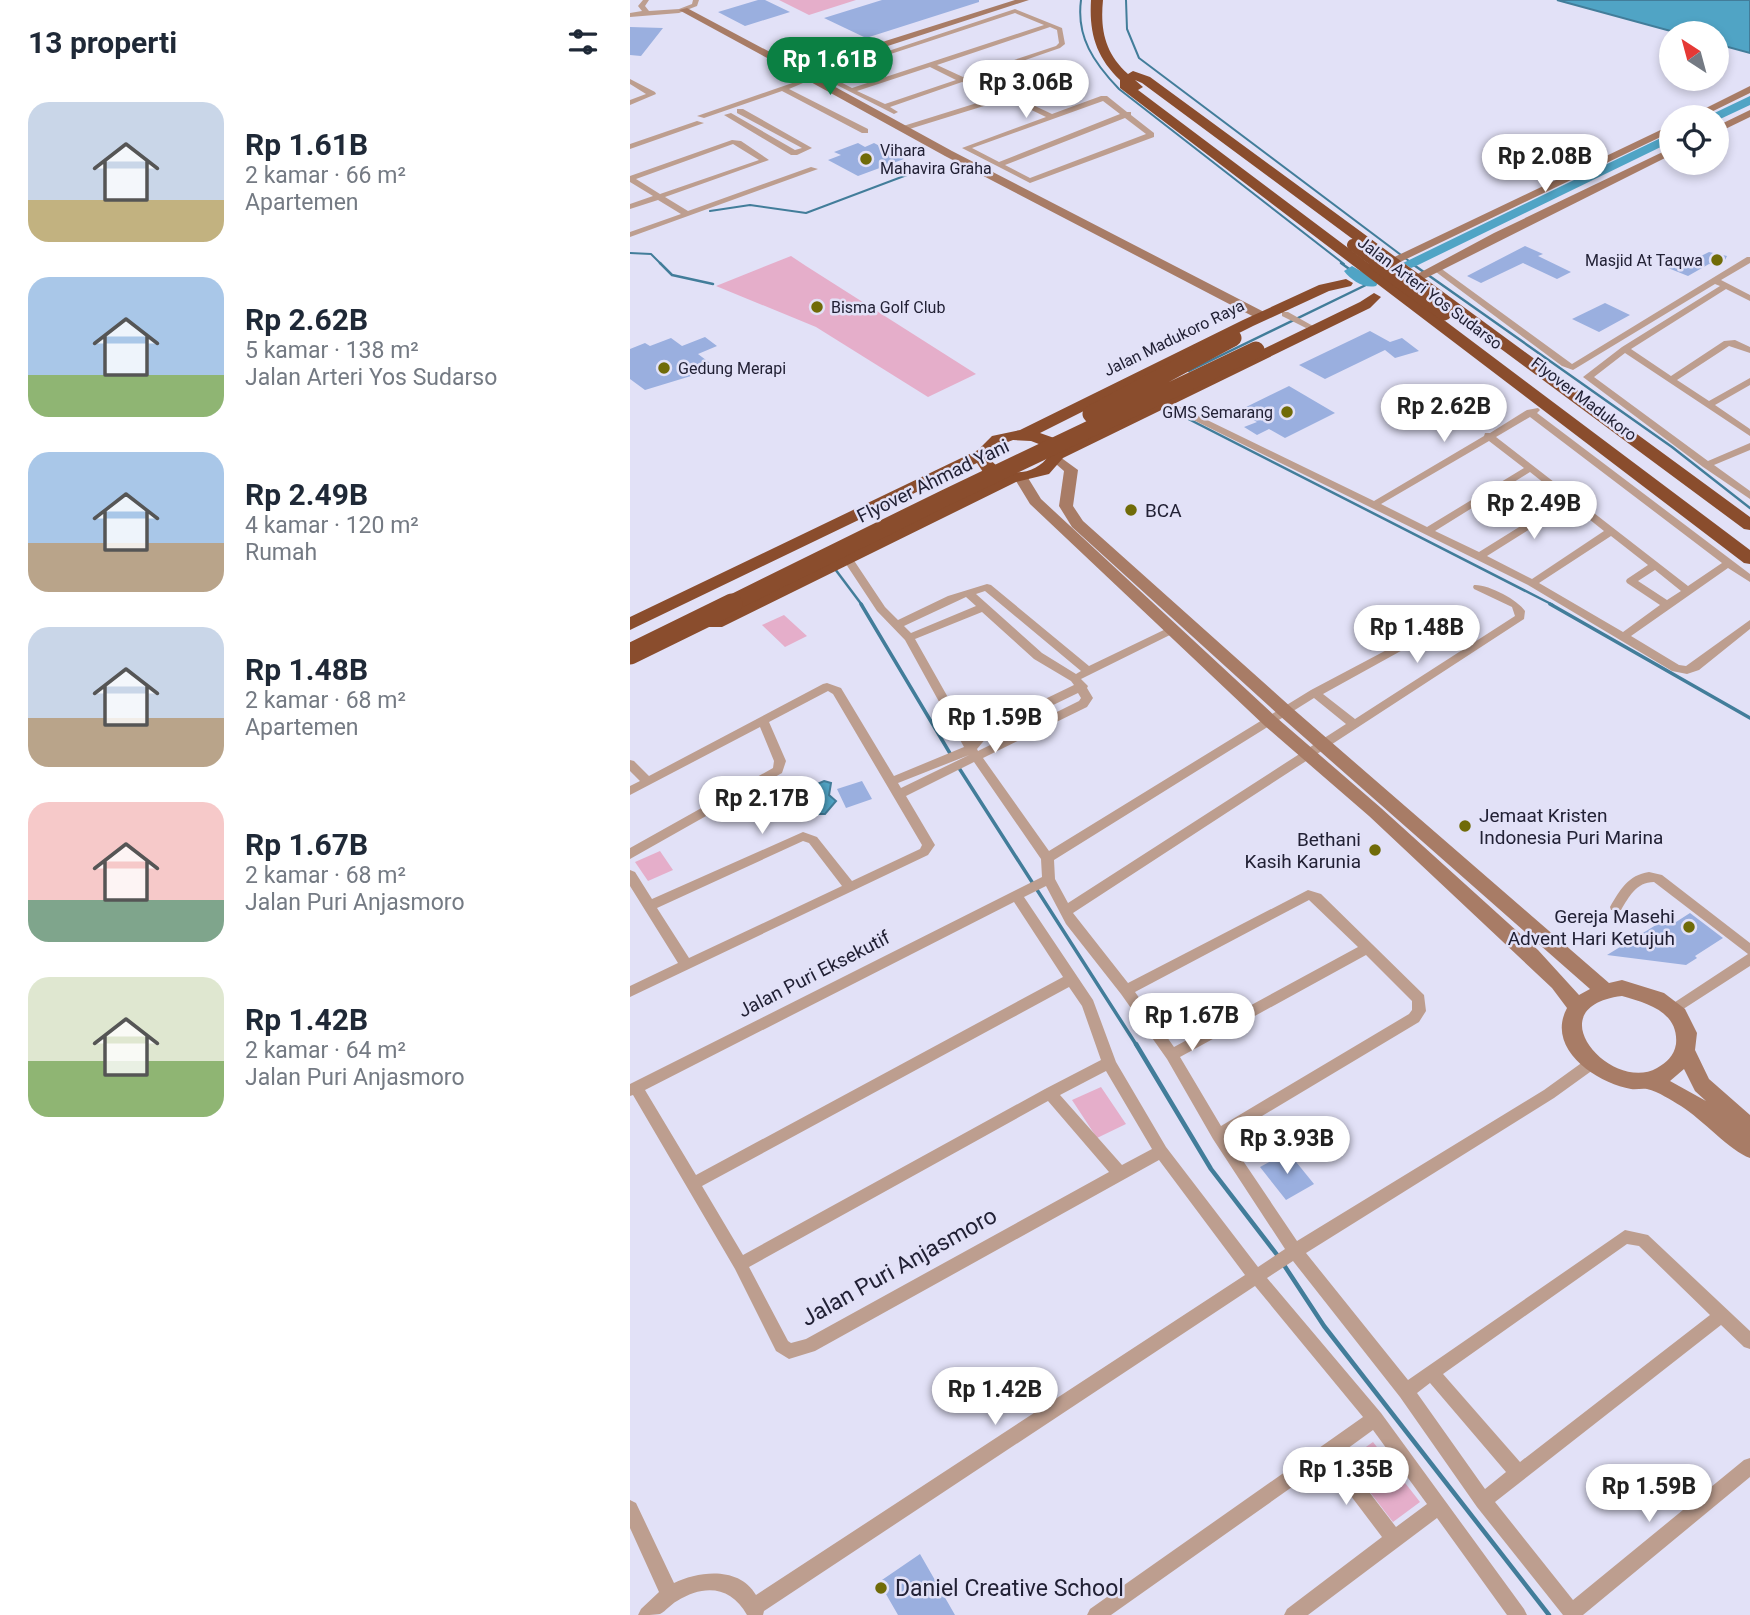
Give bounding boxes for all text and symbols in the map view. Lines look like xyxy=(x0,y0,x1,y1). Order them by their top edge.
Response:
north arrow xyxy=(1659,21,1729,91)
map controls xyxy=(1659,21,1729,175)
icon: filters xyxy=(564,23,602,61)
text: 13 properti xyxy=(28,25,177,60)
pin: Rp 1.61B xyxy=(758,38,902,97)
text: Rp 1.61B xyxy=(783,46,877,73)
pin: Rp 3.06B xyxy=(954,60,1098,120)
text: Rp 3.06B xyxy=(979,69,1073,96)
button: locate xyxy=(1659,105,1729,175)
text: Rp 1.61B xyxy=(245,127,368,162)
icon: home xyxy=(84,130,168,214)
pin: Rp 2.08B xyxy=(1473,134,1617,194)
place label: Vihara Mahavira Graha xyxy=(880,141,992,178)
text: Rp 2.08B xyxy=(1498,143,1592,170)
marker: Vihara Mahavira Graha xyxy=(858,151,874,167)
text: 2 kamar · 66 m² xyxy=(245,162,406,189)
text: Apartemen xyxy=(245,189,359,216)
street label: Jalan Arteri Yos Sudarso xyxy=(1354,233,1506,353)
place label: Masjid At Taqwa xyxy=(1585,251,1703,270)
marker: Masjid At Taqwa xyxy=(1709,252,1725,268)
street label: Jalan Madukoro Raya xyxy=(1101,296,1247,380)
place label: Bisma Golf Club xyxy=(831,298,945,317)
marker: Bisma Golf Club xyxy=(809,299,825,315)
text: Rp 2.62B xyxy=(245,302,368,337)
icon: home xyxy=(84,305,168,389)
text: 5 kamar · 138 m² xyxy=(245,337,419,364)
street label: Flyover Madukoro xyxy=(1528,353,1640,445)
place label: Gedung Merapi xyxy=(678,359,786,378)
marker: Gedung Merapi xyxy=(656,360,672,376)
text: Jalan Arteri Yos Sudarso xyxy=(245,364,497,391)
pin: Rp 2.62B xyxy=(1372,384,1516,444)
text: Rp 2.62B xyxy=(1397,393,1491,420)
place label: GMS Semarang xyxy=(1162,403,1273,422)
marker: GMS Semarang xyxy=(1279,404,1295,420)
street label: Flyover Ahmad Yani xyxy=(853,434,1013,528)
text: Rp 2.49B xyxy=(245,477,368,512)
icon: home xyxy=(84,480,168,564)
pin: Rp 2.49B xyxy=(1462,482,1606,541)
text: Rp 2.49B xyxy=(1487,490,1581,517)
place label: BCA xyxy=(1145,499,1182,522)
marker: BCA xyxy=(1123,502,1139,518)
text: 4 kamar · 120 m² xyxy=(245,512,419,539)
text: Rumah xyxy=(245,539,317,566)
pin: Rp 1.48B xyxy=(1345,606,1489,665)
text: Rp 1.48B xyxy=(1370,614,1464,641)
text: Rp 1.48B xyxy=(245,652,368,687)
icon: home xyxy=(84,655,168,739)
text: 2 kamar · 68 m² xyxy=(245,687,406,714)
pin: Rp 1.59B xyxy=(923,696,1067,755)
text: Rp 1.59B xyxy=(948,704,1042,731)
text: Apartemen xyxy=(245,714,359,741)
pin: Rp 2.17B xyxy=(690,776,834,836)
text: Rp 2.17B xyxy=(715,785,809,812)
place label: Jemaat Kristen Indonesia Puri Marina xyxy=(1479,804,1663,849)
marker: Jemaat Kristen Indonesia Puri Marina xyxy=(1457,818,1473,834)
text: Rp 1.67B xyxy=(245,827,368,862)
place label: Bethani Kasih Karunia xyxy=(1245,828,1361,873)
icon: home xyxy=(84,830,168,914)
marker: Bethani Kasih Karunia xyxy=(1367,842,1383,858)
text: 2 kamar · 68 m² xyxy=(245,862,406,889)
text: Jalan Puri Anjasmoro xyxy=(245,889,465,916)
place label: Gereja Masehi Advent Hari Ketujuh xyxy=(1508,905,1675,950)
marker: Gereja Masehi Advent Hari Ketujuh xyxy=(1681,919,1697,935)
street label: Jalan Puri Eksekutif xyxy=(734,926,894,1022)
pin: Rp 1.67B xyxy=(1120,993,1264,1053)
text: Rp 1.42B xyxy=(245,1002,368,1037)
text: Rp 1.67B xyxy=(1145,1002,1239,1029)
icon: home xyxy=(84,1005,168,1089)
text: 2 kamar · 64 m² xyxy=(245,1037,406,1064)
text: Jalan Puri Anjasmoro xyxy=(245,1064,465,1091)
pin: Rp 3.93B xyxy=(1215,1116,1359,1176)
text: Rp 3.93B xyxy=(1240,1125,1334,1152)
street label: Jalan Puri Anjasmoro xyxy=(796,1202,1002,1332)
pin: Rp 1.42B xyxy=(923,1368,1067,1427)
text: Rp 1.42B xyxy=(948,1376,1042,1403)
pin: Rp 1.35B xyxy=(1274,1448,1418,1507)
text: Rp 1.35B xyxy=(1299,1456,1393,1483)
pin: Rp 1.59B xyxy=(1577,1464,1721,1524)
text: Rp 1.59B xyxy=(1602,1473,1696,1500)
place label: Daniel Creative School xyxy=(895,1575,1124,1602)
marker: Daniel Creative School xyxy=(873,1580,889,1596)

